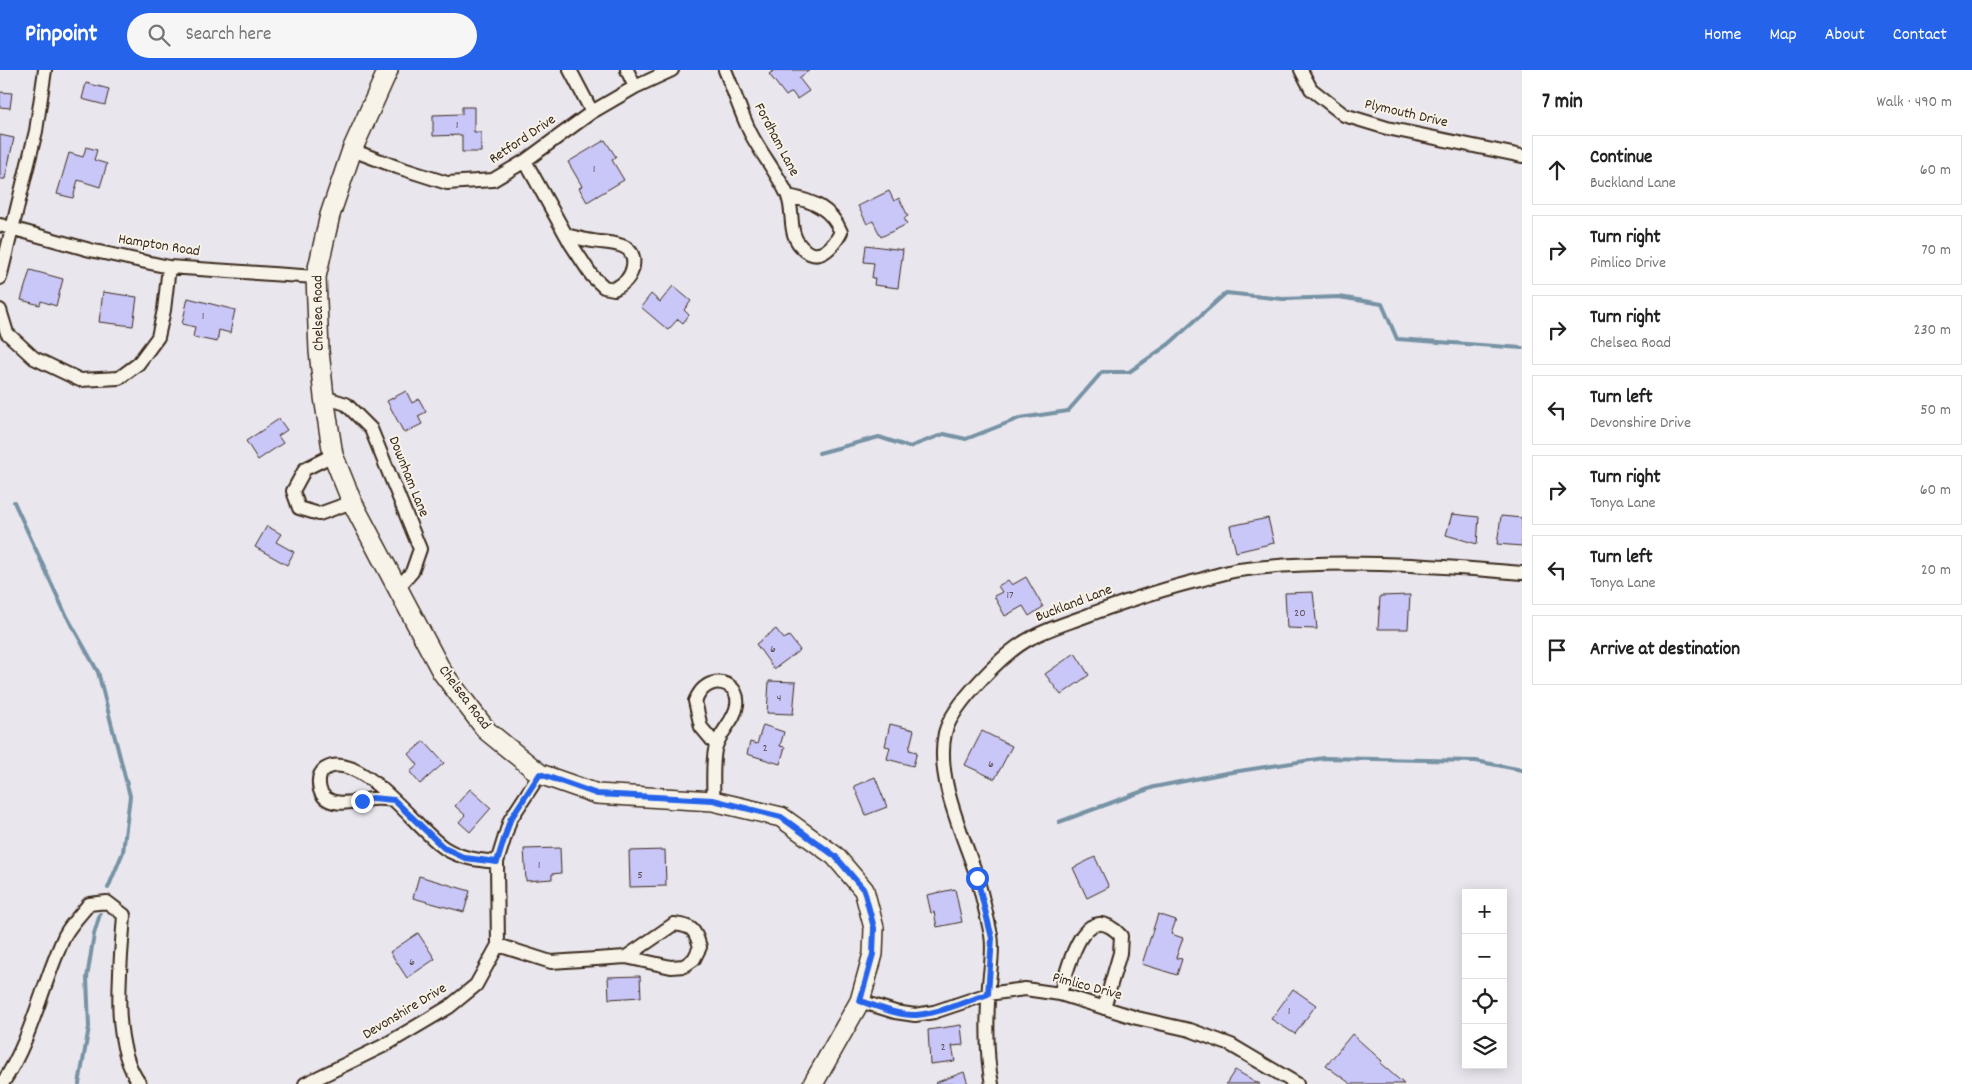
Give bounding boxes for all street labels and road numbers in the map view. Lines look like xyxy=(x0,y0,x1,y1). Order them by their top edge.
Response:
street label: Plymouth Drive xyxy=(1362,94,1450,134)
street label: Fordham Lane xyxy=(747,99,805,181)
street label: Retford Drive xyxy=(485,109,561,170)
street label: Hampton Road xyxy=(117,229,201,263)
street label: Chelsea Road xyxy=(307,275,331,351)
street label: Downham Lane xyxy=(382,433,434,521)
street label: Buckland Lane xyxy=(1032,579,1116,629)
street label: Chelsea Road xyxy=(432,661,496,735)
street label: Pimlico Drive xyxy=(1050,967,1125,1007)
street label: Devonshire Drive xyxy=(359,978,452,1046)

